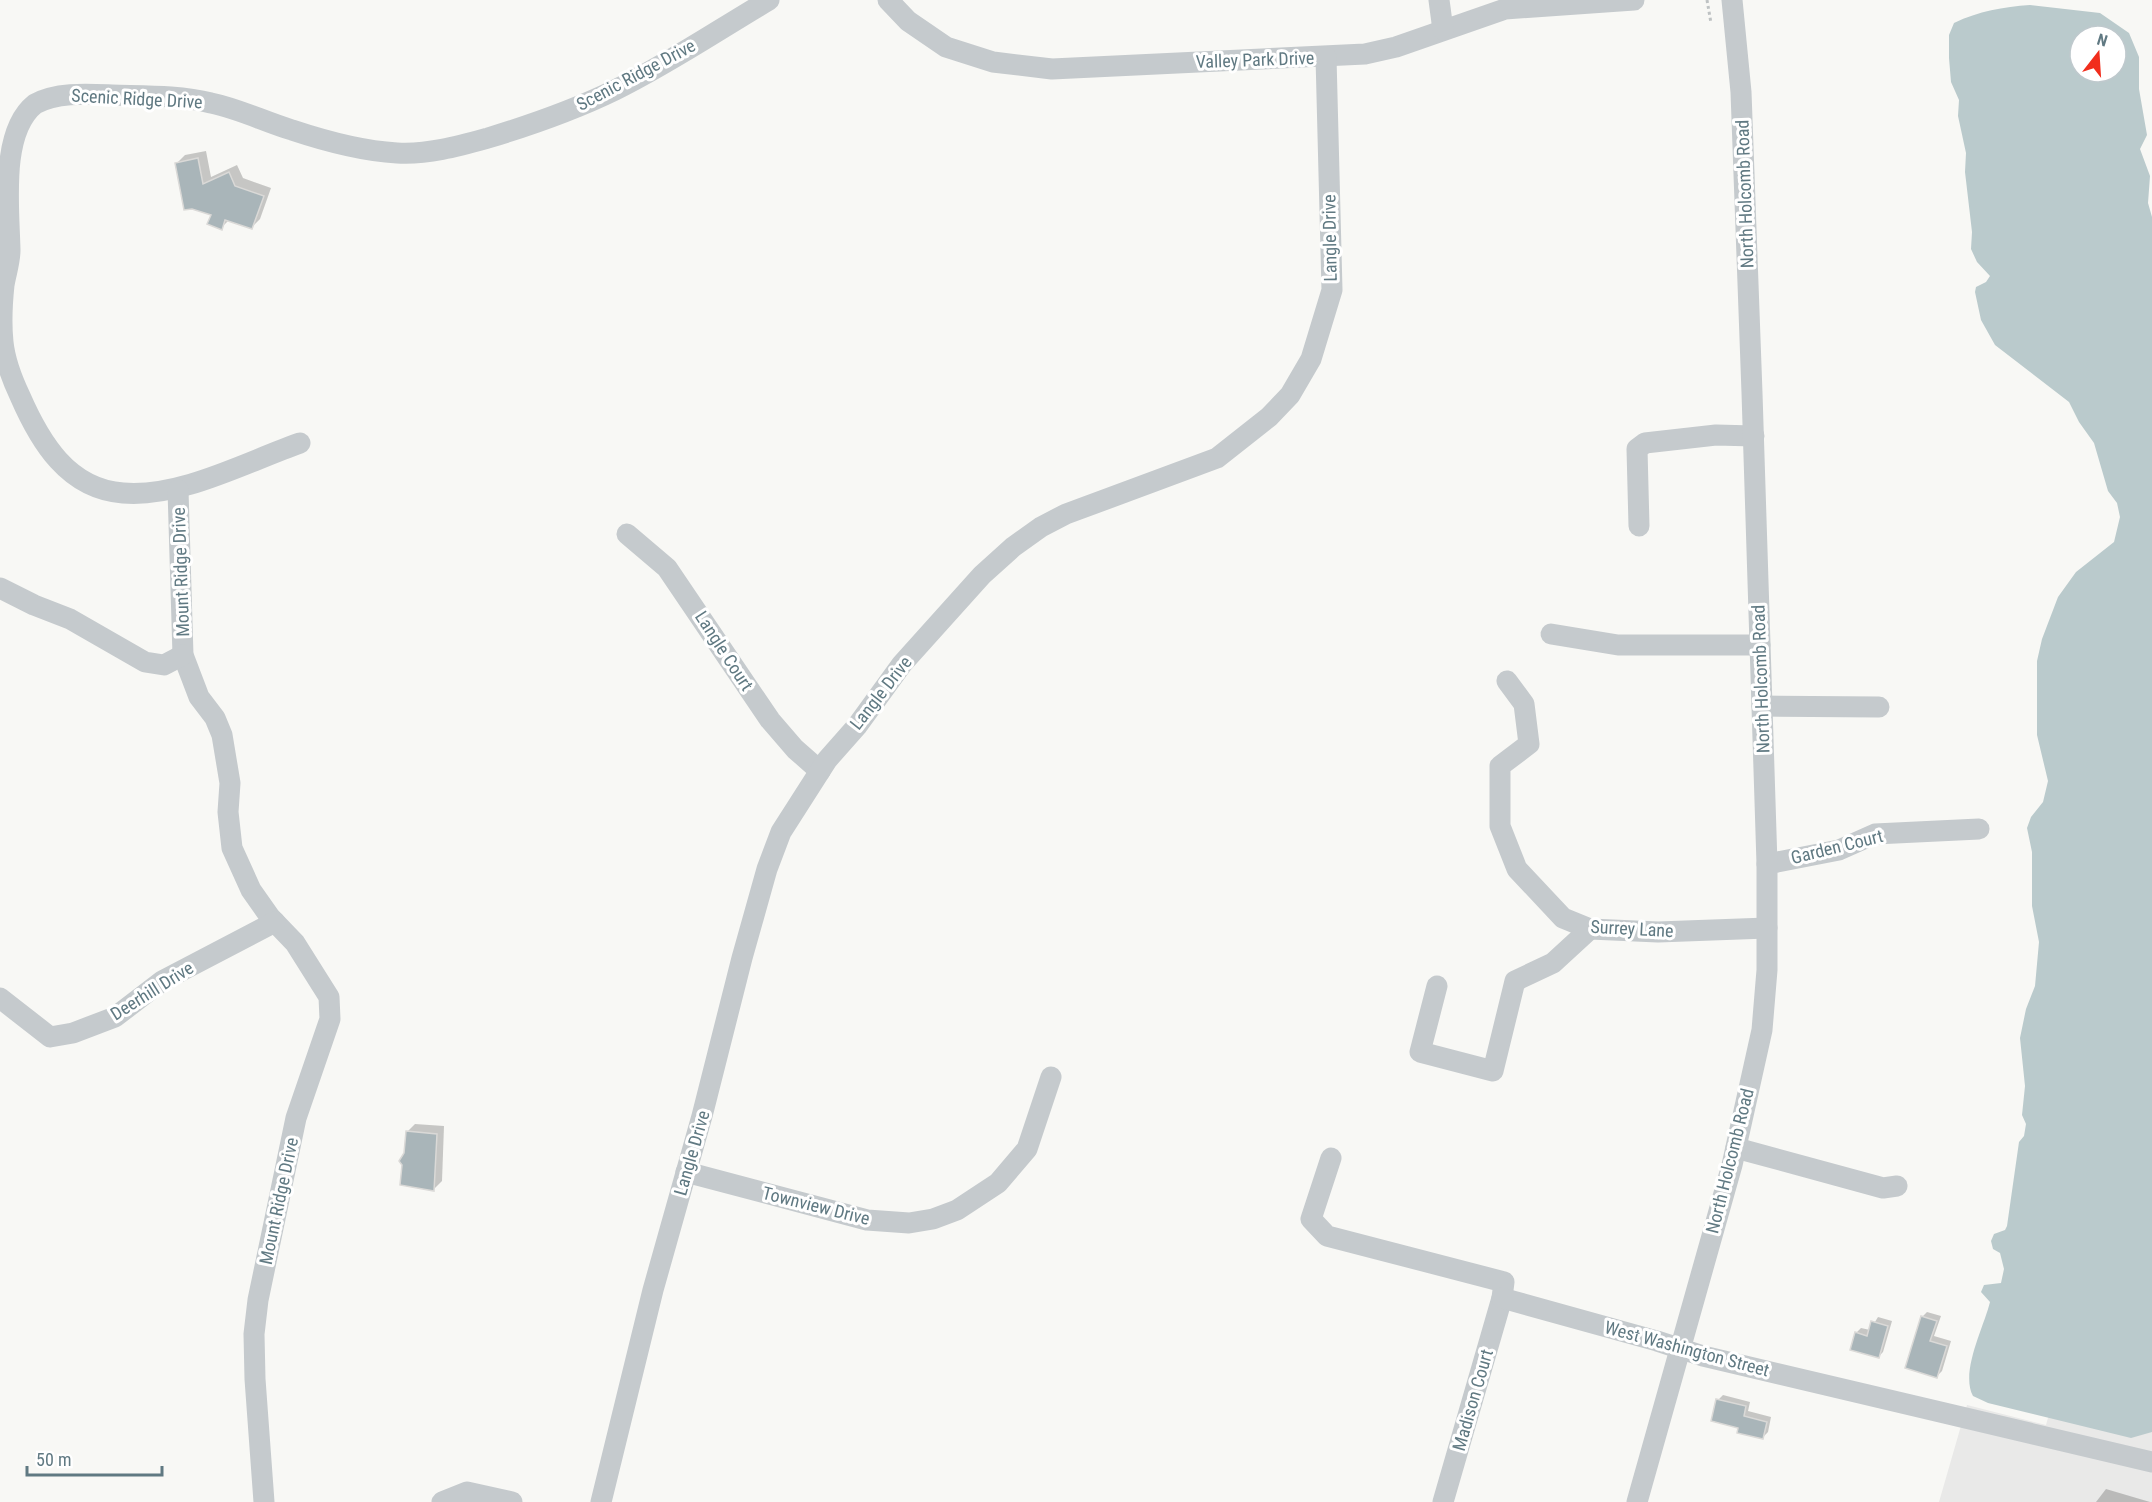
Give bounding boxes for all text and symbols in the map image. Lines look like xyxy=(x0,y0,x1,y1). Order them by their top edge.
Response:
north arrow xyxy=(2068,24,2128,84)
text: N xyxy=(2095,30,2110,51)
street label: Scenic Ridge Drive xyxy=(573,34,699,115)
street label: Valley Park Drive xyxy=(1195,47,1315,72)
street label: Scenic Ridge Drive xyxy=(71,85,203,112)
street label: North Holcomb Road xyxy=(1731,119,1758,269)
street label: Langle Drive xyxy=(1318,194,1341,282)
street label: Mount Ridge Drive xyxy=(168,507,193,637)
street label: North Holcomb Road xyxy=(1747,604,1774,754)
street label: Langle Court xyxy=(691,607,758,694)
street label: Langle Drive xyxy=(845,652,916,734)
street label: Garden Court xyxy=(1789,825,1885,868)
street label: Surrey Lane xyxy=(1590,916,1674,941)
street label: Deerhill Drive xyxy=(106,957,197,1024)
street label: North Holcomb Road xyxy=(1701,1086,1758,1236)
street label: Langle Drive xyxy=(669,1108,714,1198)
street label: Mount Ridge Drive xyxy=(255,1135,302,1266)
street label: Townview Drive xyxy=(760,1182,872,1229)
street label: West Washington Street xyxy=(1603,1316,1772,1381)
street label: Madison Court xyxy=(1448,1347,1497,1453)
scale bar xyxy=(27,1439,162,1477)
text: 50 m xyxy=(36,1449,71,1470)

